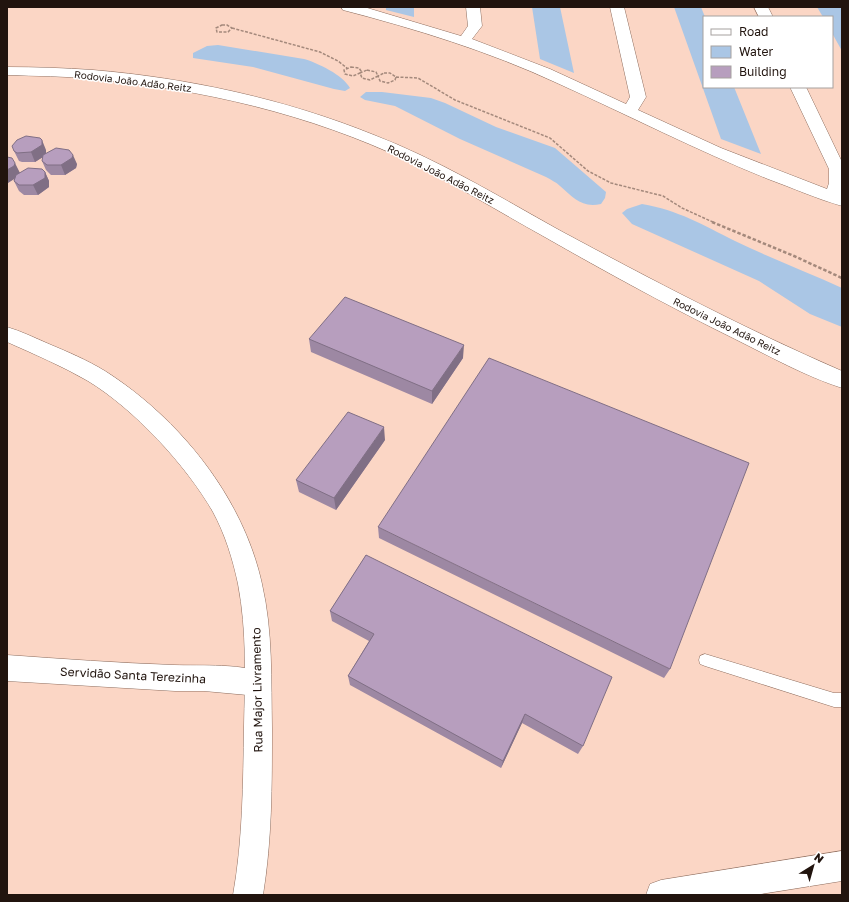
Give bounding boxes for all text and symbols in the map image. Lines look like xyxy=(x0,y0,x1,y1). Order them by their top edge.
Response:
legend xyxy=(703,16,833,88)
text: Road xyxy=(739,24,768,39)
text: Water xyxy=(739,44,773,59)
text: Building xyxy=(739,64,787,79)
street label: Rodovia João Adão Reitz xyxy=(74,68,192,94)
street label: Rodovia João Adão Reitz xyxy=(386,142,496,206)
street label: Rodovia João Adão Reitz xyxy=(671,295,783,357)
street label: Rua Major Livramento xyxy=(248,627,266,753)
street label: Servidão Santa Terezinha xyxy=(60,664,206,686)
north arrow xyxy=(793,846,833,886)
text: N xyxy=(812,850,827,865)

